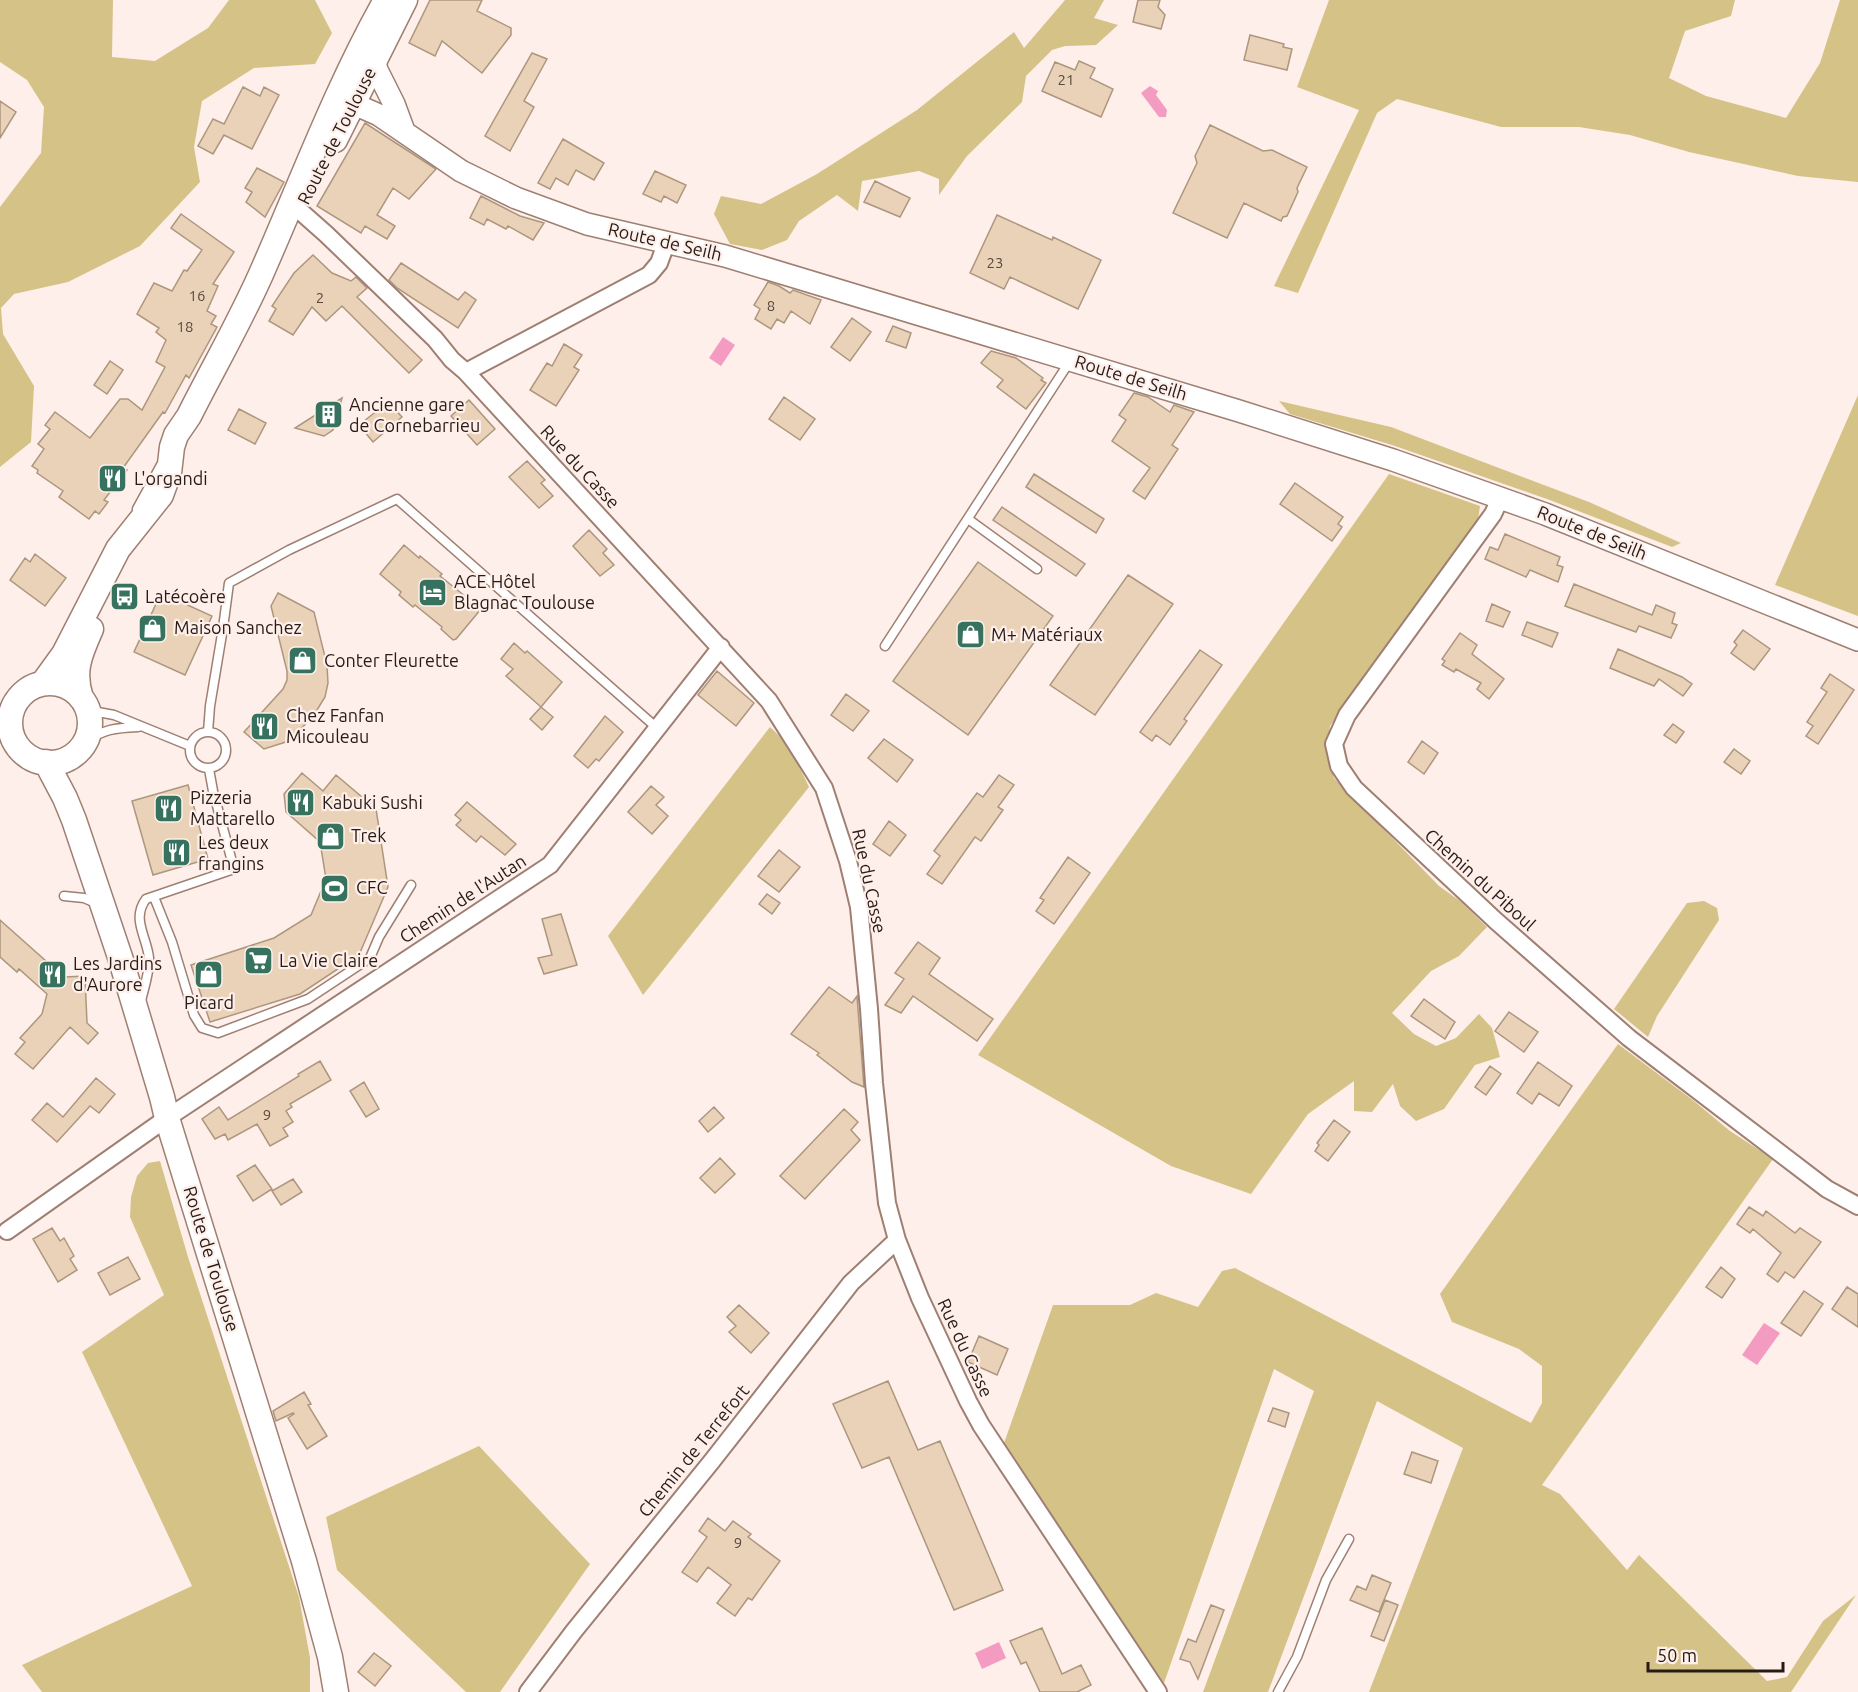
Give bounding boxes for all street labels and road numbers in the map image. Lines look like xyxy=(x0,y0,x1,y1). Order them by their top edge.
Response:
street label: Route de Toulouse xyxy=(293,64,379,207)
street label: Route de Seilh xyxy=(606,218,724,264)
street label: Route de Seilh xyxy=(1073,350,1190,404)
street label: Rue du Casse xyxy=(537,421,624,512)
street label: Route de Seilh xyxy=(1535,501,1650,563)
street label: Chemin du Piboul xyxy=(1421,824,1540,934)
street label: Rue du Casse xyxy=(849,827,891,935)
street label: Chemin de l'Autan xyxy=(396,850,529,946)
street label: Route de Toulouse xyxy=(180,1184,244,1334)
street label: Rue du Casse xyxy=(934,1295,997,1400)
street label: Chemin de Terrefort xyxy=(634,1380,753,1520)

